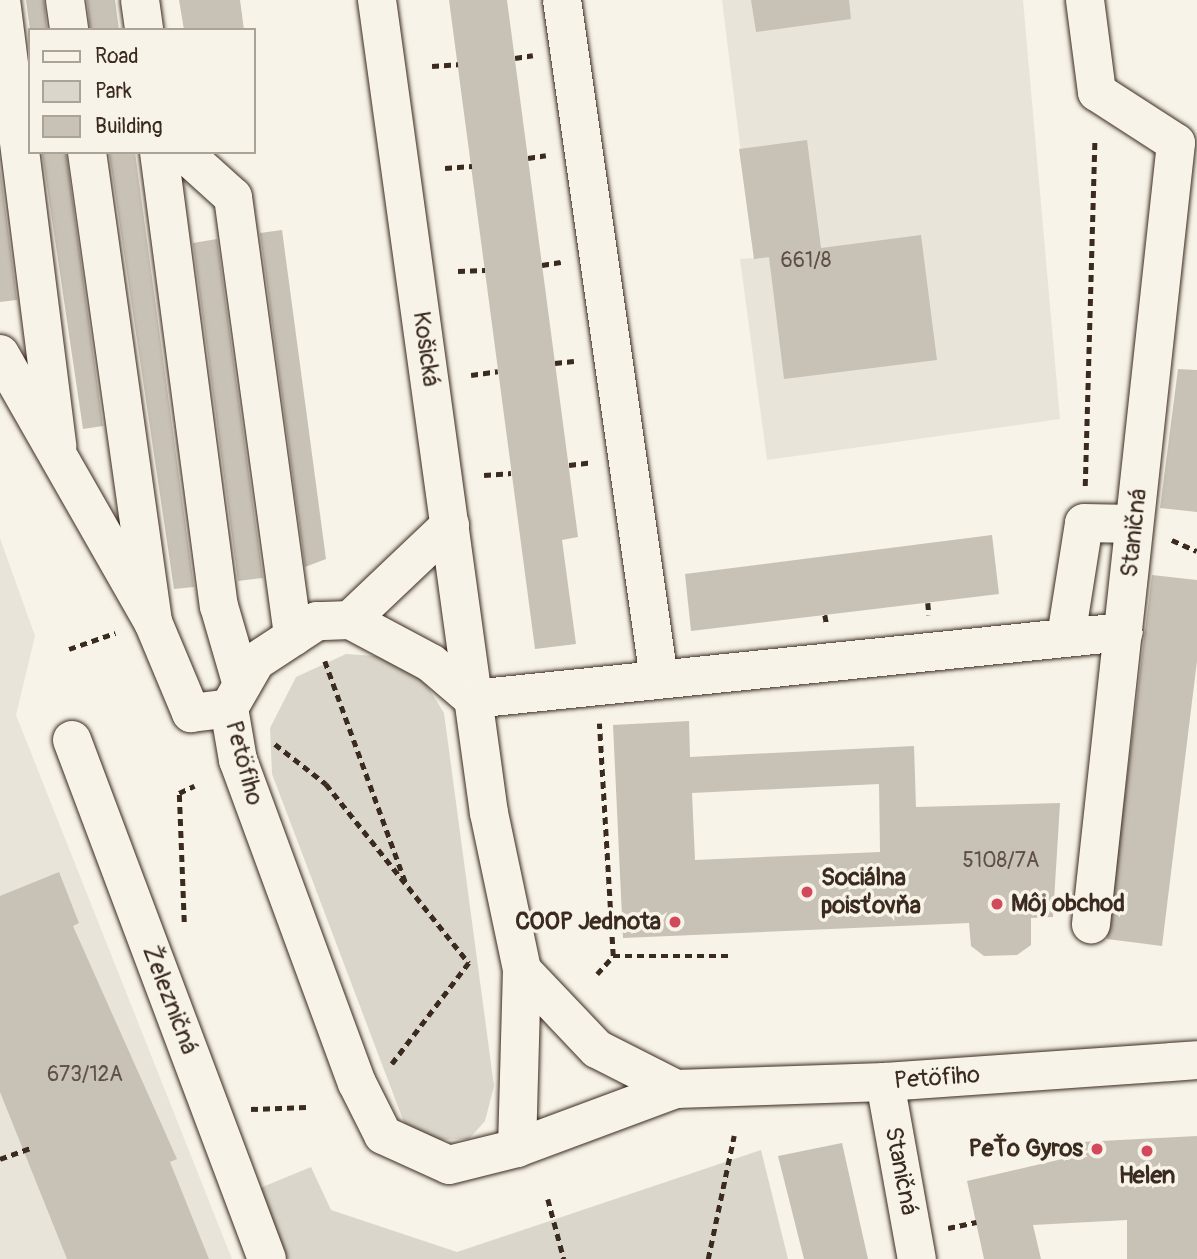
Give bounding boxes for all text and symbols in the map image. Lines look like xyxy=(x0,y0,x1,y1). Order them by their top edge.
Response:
legend xyxy=(28,28,256,154)
text: Road xyxy=(95,43,139,70)
text: Park xyxy=(95,78,132,105)
text: Building xyxy=(95,113,162,140)
house number: 661/8 xyxy=(781,248,831,274)
street label: Košická xyxy=(406,309,446,389)
street label: Staničná xyxy=(1115,487,1153,579)
street label: Petöfiho xyxy=(219,718,269,808)
house number: 5108/7A xyxy=(963,848,1039,874)
place label: Sociálna poisťovňa xyxy=(821,864,921,920)
marker: Sociálna poisťovňa xyxy=(799,884,815,900)
place label: Môj obchod xyxy=(1011,890,1125,918)
marker: Môj obchod xyxy=(989,896,1005,912)
place label: COOP Jednota xyxy=(515,908,661,936)
marker: COOP Jednota xyxy=(667,914,683,930)
street label: Železničná xyxy=(136,942,204,1058)
street label: Petöfiho xyxy=(893,1061,981,1095)
house number: 673/12A xyxy=(47,1062,123,1088)
street label: Staničná xyxy=(878,1124,924,1218)
place label: PeŤo Gyros xyxy=(969,1135,1083,1163)
marker: PeŤo Gyros xyxy=(1089,1141,1105,1157)
marker: Helen xyxy=(1139,1143,1155,1159)
place label: Helen xyxy=(1119,1162,1175,1190)

